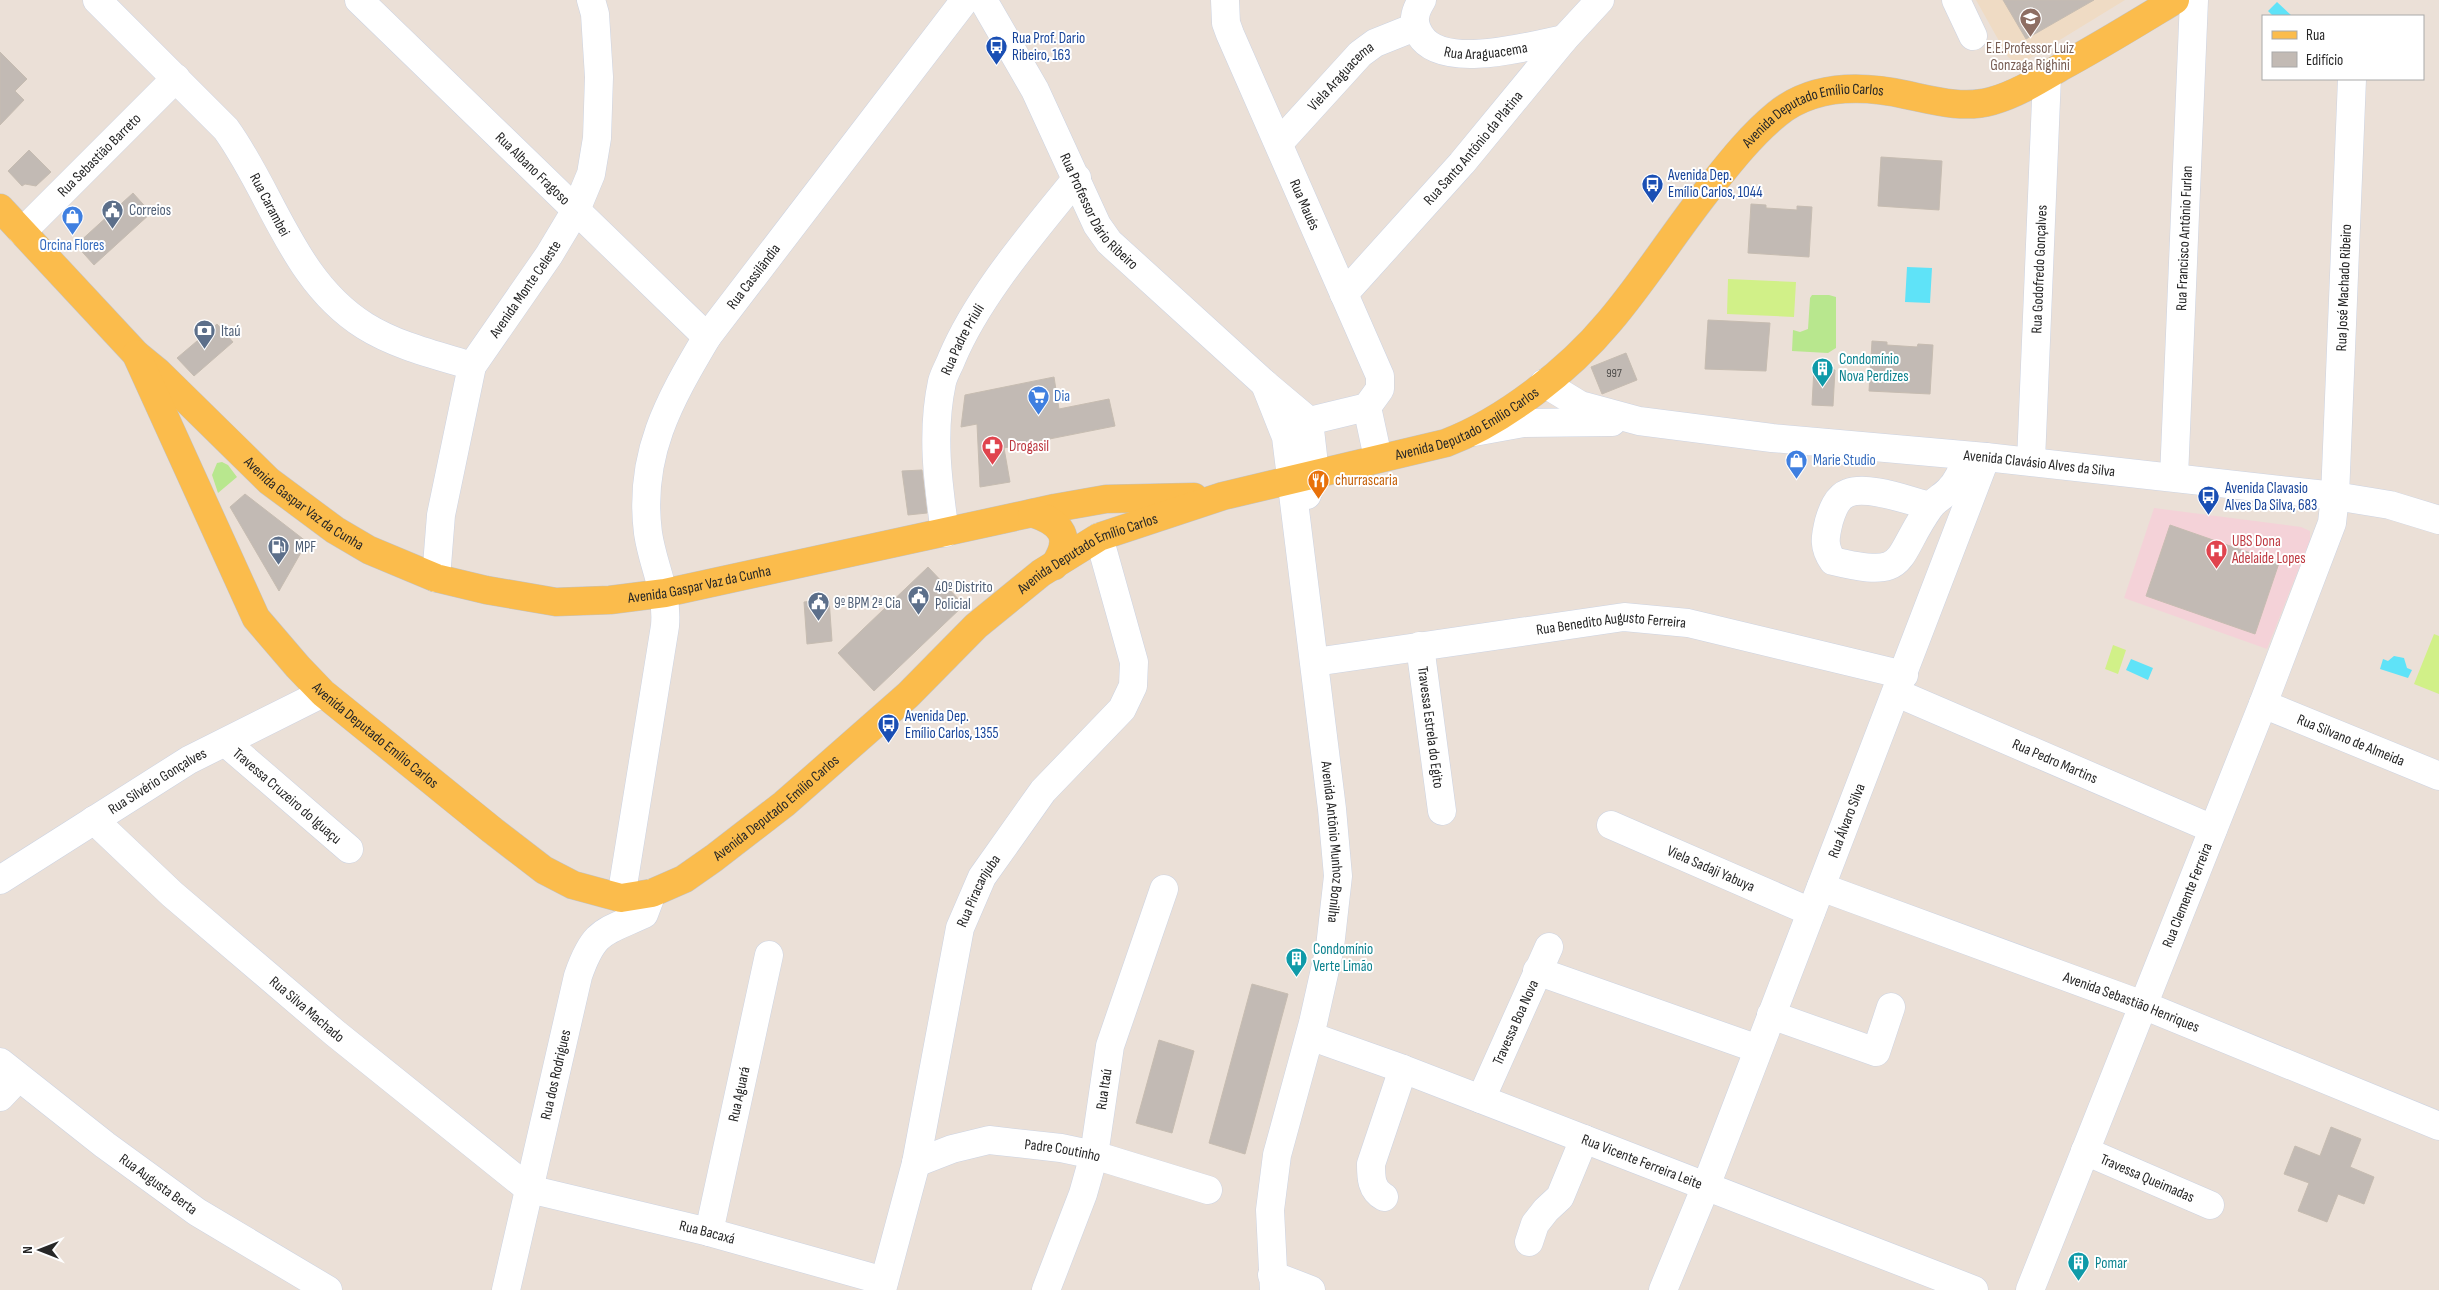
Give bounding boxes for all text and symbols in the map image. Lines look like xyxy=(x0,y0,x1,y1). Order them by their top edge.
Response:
school or university icon: E.E.Professor Luiz Gonzaga Righini xyxy=(2018,7,2042,38)
legend xyxy=(2262,15,2424,80)
text: Rua xyxy=(2306,26,2325,45)
place label: Rua Prof. Dario Ribeiro, 163 xyxy=(1012,29,1085,65)
bus stop icon: Rua Prof. Dario Ribeiro, 163 xyxy=(984,35,1008,66)
street label: Viela Araguacema xyxy=(1304,38,1378,115)
street label: Rua Araguacema xyxy=(1442,38,1529,64)
place label: E.E.Professor Luiz Gonzaga Righini xyxy=(1986,39,2075,75)
text: Edifício xyxy=(2306,51,2343,70)
street label: Avenida Deputado Emílio Carlos xyxy=(1737,80,1885,153)
street label: Rua Santo Antônio da Platina xyxy=(1420,87,1527,209)
street label: Rua Sebastião Barreto xyxy=(54,109,145,201)
street label: Rua Albano Fragoso xyxy=(491,128,574,209)
street label: Rua Professor Dário Ribeiro xyxy=(1055,150,1142,274)
street label: Rua Francisco Antônio Furlan xyxy=(2172,165,2197,311)
place label: Avenida Dep. Emílio Carlos, 1044 xyxy=(1667,166,1762,202)
street label: Rua Carambei xyxy=(245,170,294,240)
bus stop icon: Avenida Dep. Emílio Carlos, 1044 xyxy=(1640,172,1664,203)
street label: Rua Maués xyxy=(1285,176,1324,233)
public building icon: Correios xyxy=(101,198,125,229)
place label: Correios xyxy=(129,201,171,220)
shop icon: Orcina Flores xyxy=(60,204,84,235)
street label: Rua Godofredo Gonçalves xyxy=(2027,205,2052,334)
street label: Rua José Machado Ribeiro xyxy=(2332,224,2356,352)
place label: Orcina Flores xyxy=(39,236,105,255)
street label: Avenida Monte Celeste xyxy=(485,237,566,342)
street label: Rua Cassilândia xyxy=(723,240,785,313)
street label: Rua Padre Priuli xyxy=(937,300,989,378)
bank icon: Itaú xyxy=(193,319,217,350)
place label: Itaú xyxy=(221,322,241,341)
place label: Condomínio Nova Perdizes xyxy=(1839,350,1909,386)
building icon: Condomínio Nova Perdizes xyxy=(1811,356,1835,387)
house number: 997 xyxy=(1606,366,1622,381)
street label: Avenida Deputado Emílio Carlos xyxy=(1392,383,1543,465)
supermarket icon: Dia xyxy=(1026,384,1050,415)
place label: Dia xyxy=(1054,387,1070,406)
pharmacy icon: Drogasil xyxy=(981,434,1005,465)
place label: Drogasil xyxy=(1009,437,1049,456)
street label: Avenida Clavásio Alves da Silva xyxy=(1962,446,2116,481)
shop icon: Marie Studio xyxy=(1785,448,1809,479)
place label: Marie Studio xyxy=(1813,451,1876,470)
street label: Avenida Gaspar Vaz da Cunha xyxy=(239,452,367,555)
restaurant icon: churrascaria xyxy=(1307,468,1331,499)
place label: churrascaria xyxy=(1335,471,1398,490)
place label: Avenida Clavasio Alves Da Silva, 683 xyxy=(2224,479,2317,515)
bus stop icon: Avenida Clavasio Alves Da Silva, 683 xyxy=(2197,485,2221,516)
street label: Avenida Deputado Emílio Carlos xyxy=(1013,509,1160,599)
place label: UBS Dona Adelaide Lopes xyxy=(2231,532,2306,568)
fuel station icon: MPF xyxy=(267,535,291,566)
place label: MPF xyxy=(295,538,316,557)
hospital icon: UBS Dona Adelaide Lopes xyxy=(2204,538,2228,569)
street label: Avenida Gaspar Vaz da Cunha xyxy=(626,561,773,608)
place label: 40º Distrito Policial xyxy=(935,578,993,614)
public building icon: 40º Distrito Policial xyxy=(907,584,931,615)
public building icon: 9º BPM 2ª Cia xyxy=(806,591,830,622)
place label: 9º BPM 2ª Cia xyxy=(834,594,901,613)
street label: Rua Benedito Augusto Ferreira xyxy=(1535,608,1687,640)
street label: Travessa Estrela do Egito xyxy=(1413,665,1448,790)
street label: Avenida Deputado Emílio Carlos xyxy=(307,678,442,793)
place label: Avenida Dep. Emílio Carlos, 1355 xyxy=(904,707,998,743)
street label: Rua Silvano de Almeida xyxy=(2294,710,2408,771)
bus stop icon: Avenida Dep. Emílio Carlos, 1355 xyxy=(877,713,901,744)
street label: Rua Pedro Martins xyxy=(2009,735,2100,788)
street label: Rua Silvério Gonçalves xyxy=(105,744,210,819)
street label: Travessa Cruzeiro do Iguaçu xyxy=(229,744,346,848)
street label: Avenida Deputado Emílio Carlos xyxy=(709,751,843,866)
street label: Avenida Antônio Munhoz Bonilha xyxy=(1316,759,1347,924)
street label: Rua Álvaro Silva xyxy=(1824,781,1870,861)
street label: Rua Clemente Ferreira xyxy=(2158,840,2217,950)
street label: Viela Sadaji Yabuya xyxy=(1664,841,1758,896)
street label: Rua Piracanjuba xyxy=(952,851,1005,930)
place label: Condomínio Verte Limão xyxy=(1313,940,1373,976)
building icon: Condomínio Verte Limão xyxy=(1285,946,1309,977)
street label: Avenida Sebastião Henriques xyxy=(2060,967,2202,1037)
street label: Rua Silva Machado xyxy=(265,972,348,1047)
street label: Travessa Boa Nova xyxy=(1488,977,1543,1068)
street label: Rua dos Rodrigues xyxy=(536,1028,575,1122)
street label: Rua Aguará xyxy=(724,1065,755,1124)
street label: Rua Itaú xyxy=(1092,1068,1117,1111)
street label: Rua Vicente Ferreira Leite xyxy=(1579,1130,1705,1194)
street label: Padre Coutinho xyxy=(1024,1135,1103,1166)
street label: Rua Augusta Berta xyxy=(115,1150,201,1219)
street label: Travessa Queimadas xyxy=(2097,1150,2197,1207)
street label: Rua Bacaxá xyxy=(677,1216,737,1249)
north arrow xyxy=(15,1225,65,1275)
text: N xyxy=(19,1246,36,1254)
building icon: Pomar xyxy=(2067,1251,2091,1282)
place label: Pomar xyxy=(2095,1254,2128,1273)

